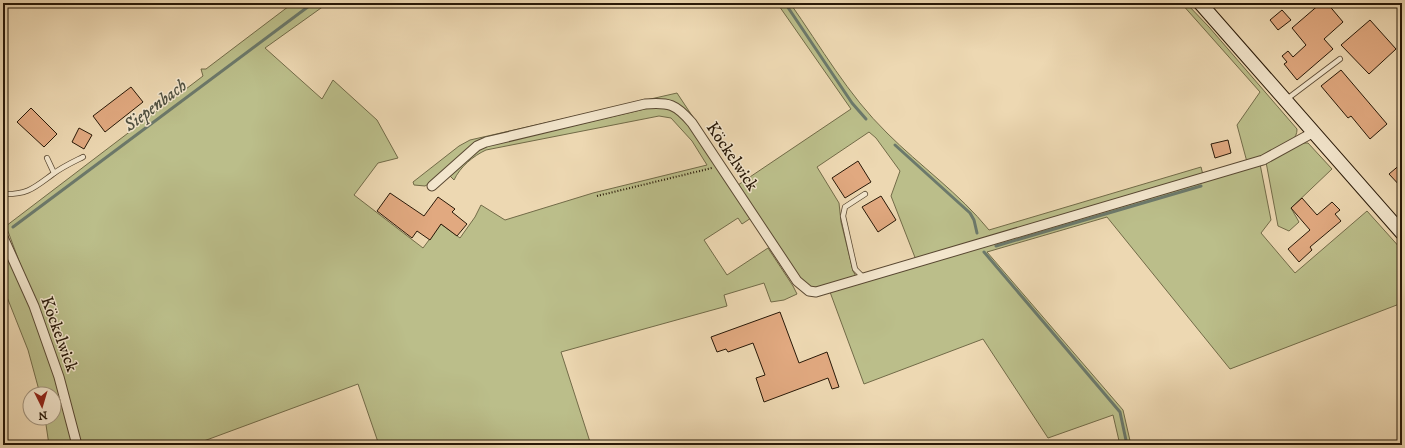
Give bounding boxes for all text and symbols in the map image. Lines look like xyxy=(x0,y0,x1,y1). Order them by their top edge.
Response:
water label: Siepenbach xyxy=(119,75,192,137)
street label: Köckelwick xyxy=(701,118,764,196)
street label: Köckelwick xyxy=(35,294,83,376)
north arrow xyxy=(22,386,62,426)
text: N xyxy=(38,408,48,422)

